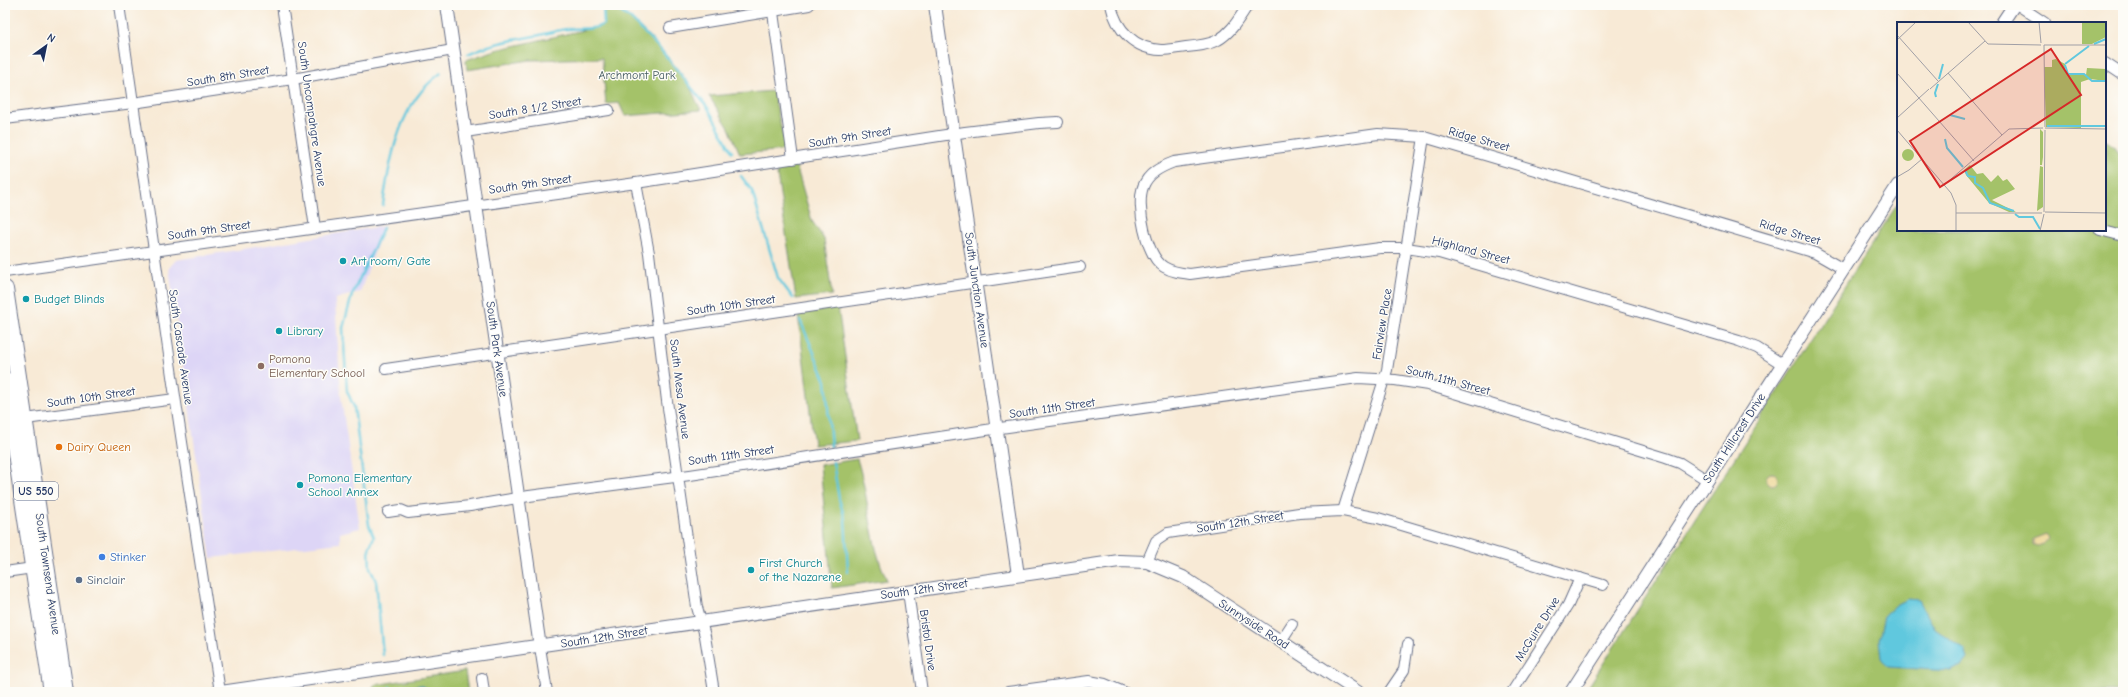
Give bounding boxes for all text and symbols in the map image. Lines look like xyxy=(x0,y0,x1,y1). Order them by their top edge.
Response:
inset map xyxy=(1897,22,2106,231)
north arrow xyxy=(26,26,66,66)
text: N xyxy=(45,31,58,45)
street label: South Uncompahgre Avenue xyxy=(295,41,329,187)
street label: South 8th Street xyxy=(186,62,271,89)
park label: Archmont Park xyxy=(599,68,676,82)
street label: South 8 1/2 Street xyxy=(488,94,583,122)
street label: South 9th Street xyxy=(808,123,893,150)
street label: Ridge Street xyxy=(1447,124,1512,155)
street label: South 9th Street xyxy=(488,171,573,197)
street label: Ridge Street xyxy=(1758,216,1823,248)
street label: South 9th Street xyxy=(167,217,252,243)
street label: South Junction Avenue xyxy=(962,231,992,349)
street label: Highland Street xyxy=(1431,233,1512,267)
place label: Art room/ Gate xyxy=(351,254,430,268)
marker: Art room/ Gate xyxy=(338,256,348,266)
street label: Fairview Place xyxy=(1369,287,1395,361)
street label: South Cascade Avenue xyxy=(166,288,196,406)
place label: Budget Blinds xyxy=(34,292,105,306)
street label: South 10th Street xyxy=(686,292,777,318)
marker: Budget Blinds xyxy=(21,294,31,304)
street label: South Park Avenue xyxy=(483,300,511,398)
place label: Library xyxy=(287,324,324,338)
marker: Library xyxy=(274,326,284,336)
street label: South Mesa Avenue xyxy=(667,338,693,440)
place label: Pomona Elementary School xyxy=(269,352,365,380)
marker: Pomona Elementary School xyxy=(256,361,266,371)
street label: South 11th Street xyxy=(1404,362,1492,398)
street label: South 10th Street xyxy=(46,384,137,410)
street label: South Hillcrest Drive xyxy=(1700,390,1768,486)
street label: South 11th Street xyxy=(1008,395,1096,421)
place label: Dairy Queen xyxy=(67,440,131,454)
marker: Dairy Queen xyxy=(54,442,64,452)
street label: South 11th Street xyxy=(687,442,775,468)
place label: Pomona Elementary School Annex xyxy=(308,471,412,499)
marker: Pomona Elementary School Annex xyxy=(295,480,305,490)
road number: US 550 xyxy=(14,482,58,500)
street label: South 12th Street xyxy=(1195,508,1285,536)
street label: South Townsend Avenue xyxy=(33,512,63,636)
place label: Stinker xyxy=(110,550,146,564)
marker: Stinker xyxy=(97,552,107,562)
place label: First Church of the Nazarene xyxy=(759,556,841,584)
marker: First Church of the Nazarene xyxy=(746,565,756,575)
place label: Sinclair xyxy=(87,573,125,587)
marker: Sinclair xyxy=(74,575,84,585)
street label: South 12th Street xyxy=(879,576,969,602)
street label: McGuire Drive xyxy=(1512,594,1562,664)
street label: Sunnyside Road xyxy=(1216,596,1292,652)
street label: Bristol Drive xyxy=(917,608,939,672)
street label: South 12th Street xyxy=(559,623,649,651)

